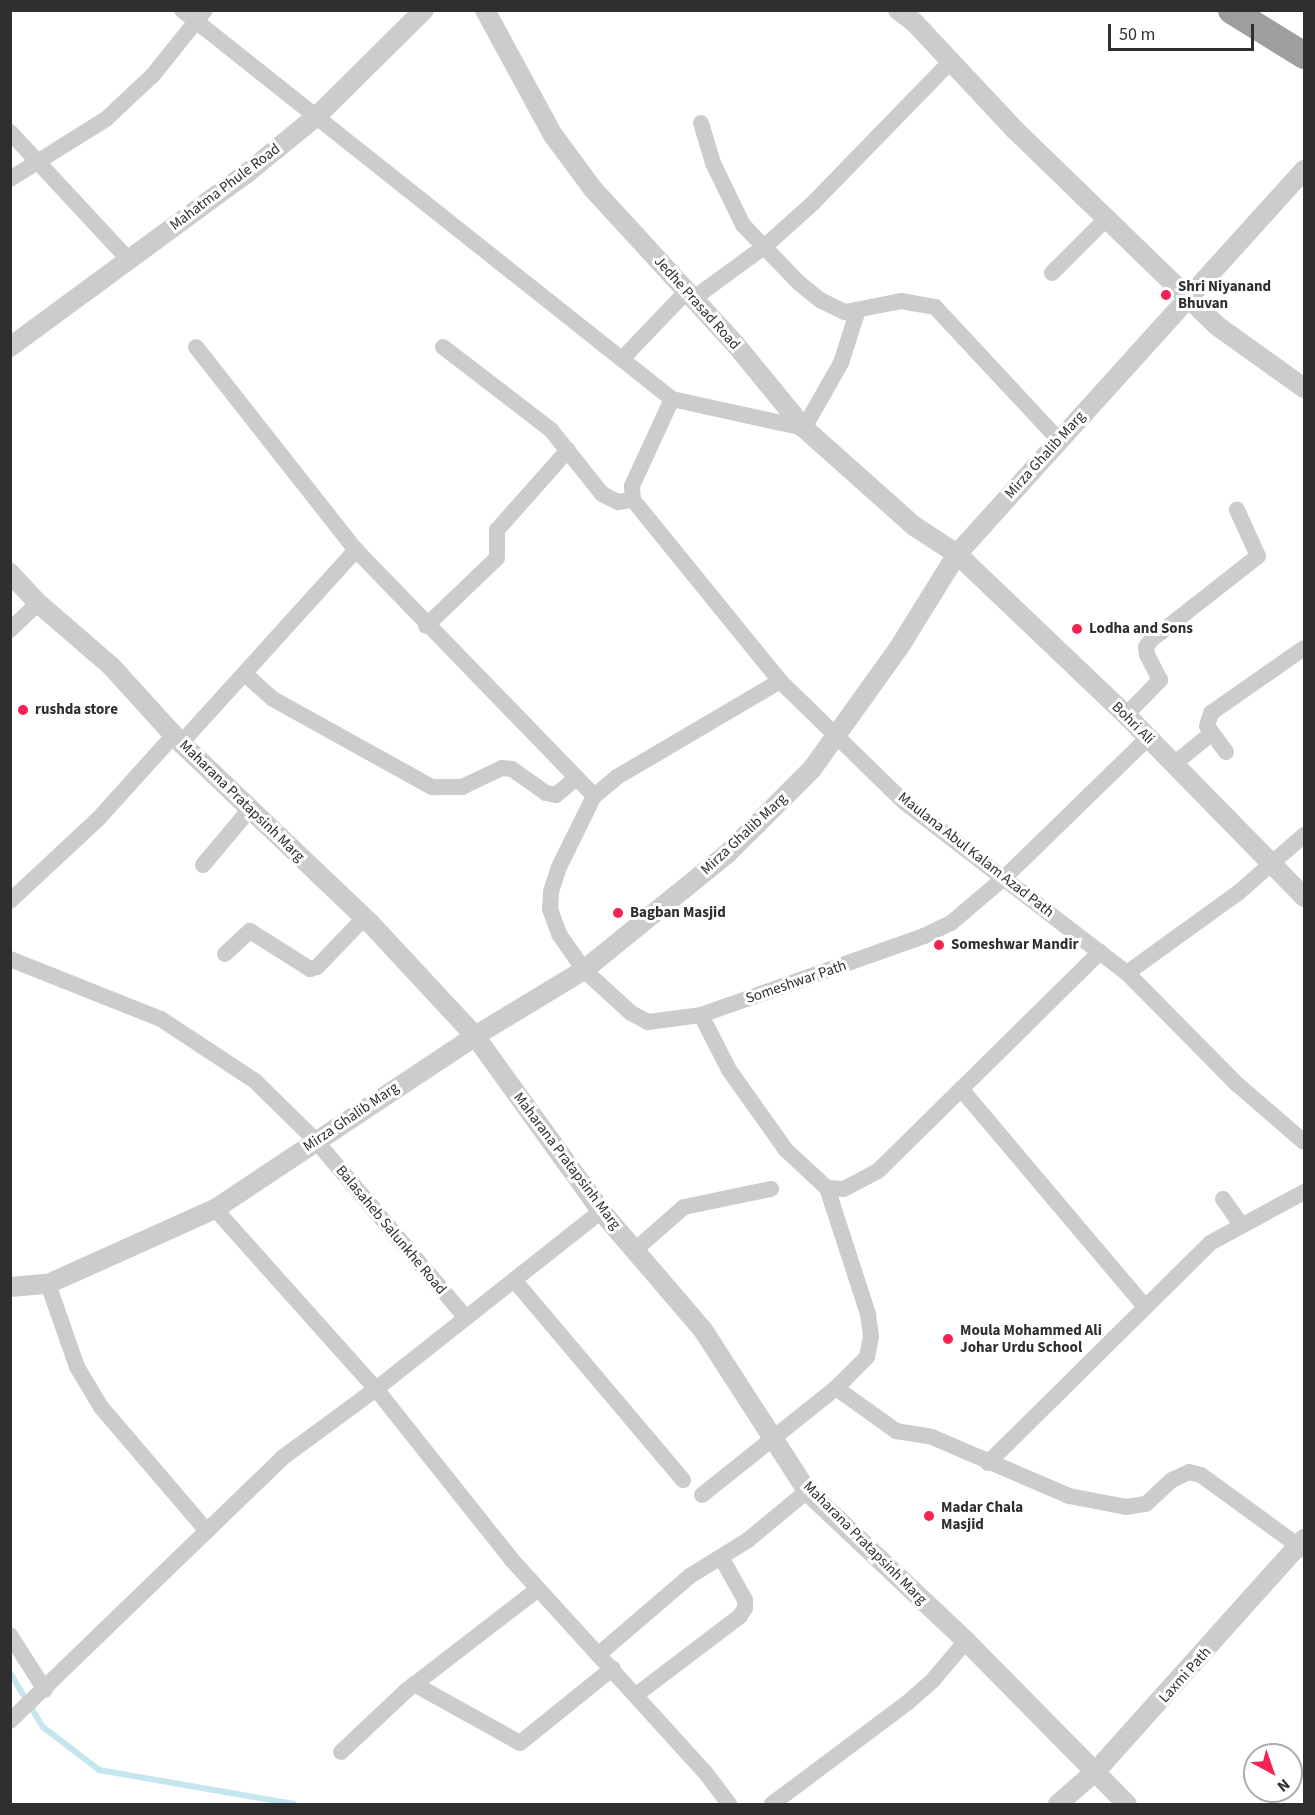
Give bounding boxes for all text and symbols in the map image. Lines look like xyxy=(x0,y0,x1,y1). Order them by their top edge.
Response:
scale bar xyxy=(1111,12,1256,50)
text: 50 m xyxy=(1119,22,1155,47)
street label: Mahatma Phule Road xyxy=(166,140,284,234)
street label: Jedhe Prasad Road xyxy=(650,252,744,354)
place label: Shri Niyanand Bhuvan xyxy=(1178,277,1271,312)
marker: Shri Niyanand Bhuvan xyxy=(1159,288,1173,302)
street label: Mirza Ghalib Marg xyxy=(1001,408,1089,502)
place label: Lodha and Sons xyxy=(1089,620,1193,638)
marker: Lodha and Sons xyxy=(1070,622,1084,636)
street label: Bohri Ali xyxy=(1108,698,1158,748)
place label: rushda store xyxy=(35,701,118,719)
marker: rushda store xyxy=(16,703,30,717)
street label: Maharana Pratapsinh Marg xyxy=(176,736,308,866)
street label: Mirza Ghalib Marg xyxy=(697,789,791,879)
street label: Maulana Abul Kalam Azad Path xyxy=(895,789,1057,921)
place label: Bagban Masjid xyxy=(630,904,726,922)
marker: Bagban Masjid xyxy=(611,906,625,920)
place label: Someshwar Mandir xyxy=(951,936,1078,954)
marker: Someshwar Mandir xyxy=(932,938,946,952)
street label: Someshwar Path xyxy=(743,956,849,1008)
street label: Mirza Ghalib Marg xyxy=(300,1078,402,1156)
street label: Maharana Pratapsinh Marg xyxy=(510,1089,624,1233)
street label: Balasaheb Salunkhe Road xyxy=(332,1162,450,1298)
place label: Moula Mohammed Ali Johar Urdu School xyxy=(960,1321,1102,1356)
marker: Moula Mohammed Ali Johar Urdu School xyxy=(941,1332,955,1346)
street label: Maharana Pratapsinh Marg xyxy=(800,1478,930,1608)
place label: Madar Chala Masjid xyxy=(941,1498,1023,1533)
marker: Madar Chala Masjid xyxy=(922,1509,936,1523)
street label: Laxmi Path xyxy=(1155,1643,1215,1707)
north arrow xyxy=(1243,1743,1303,1803)
text: N xyxy=(1272,1773,1294,1797)

